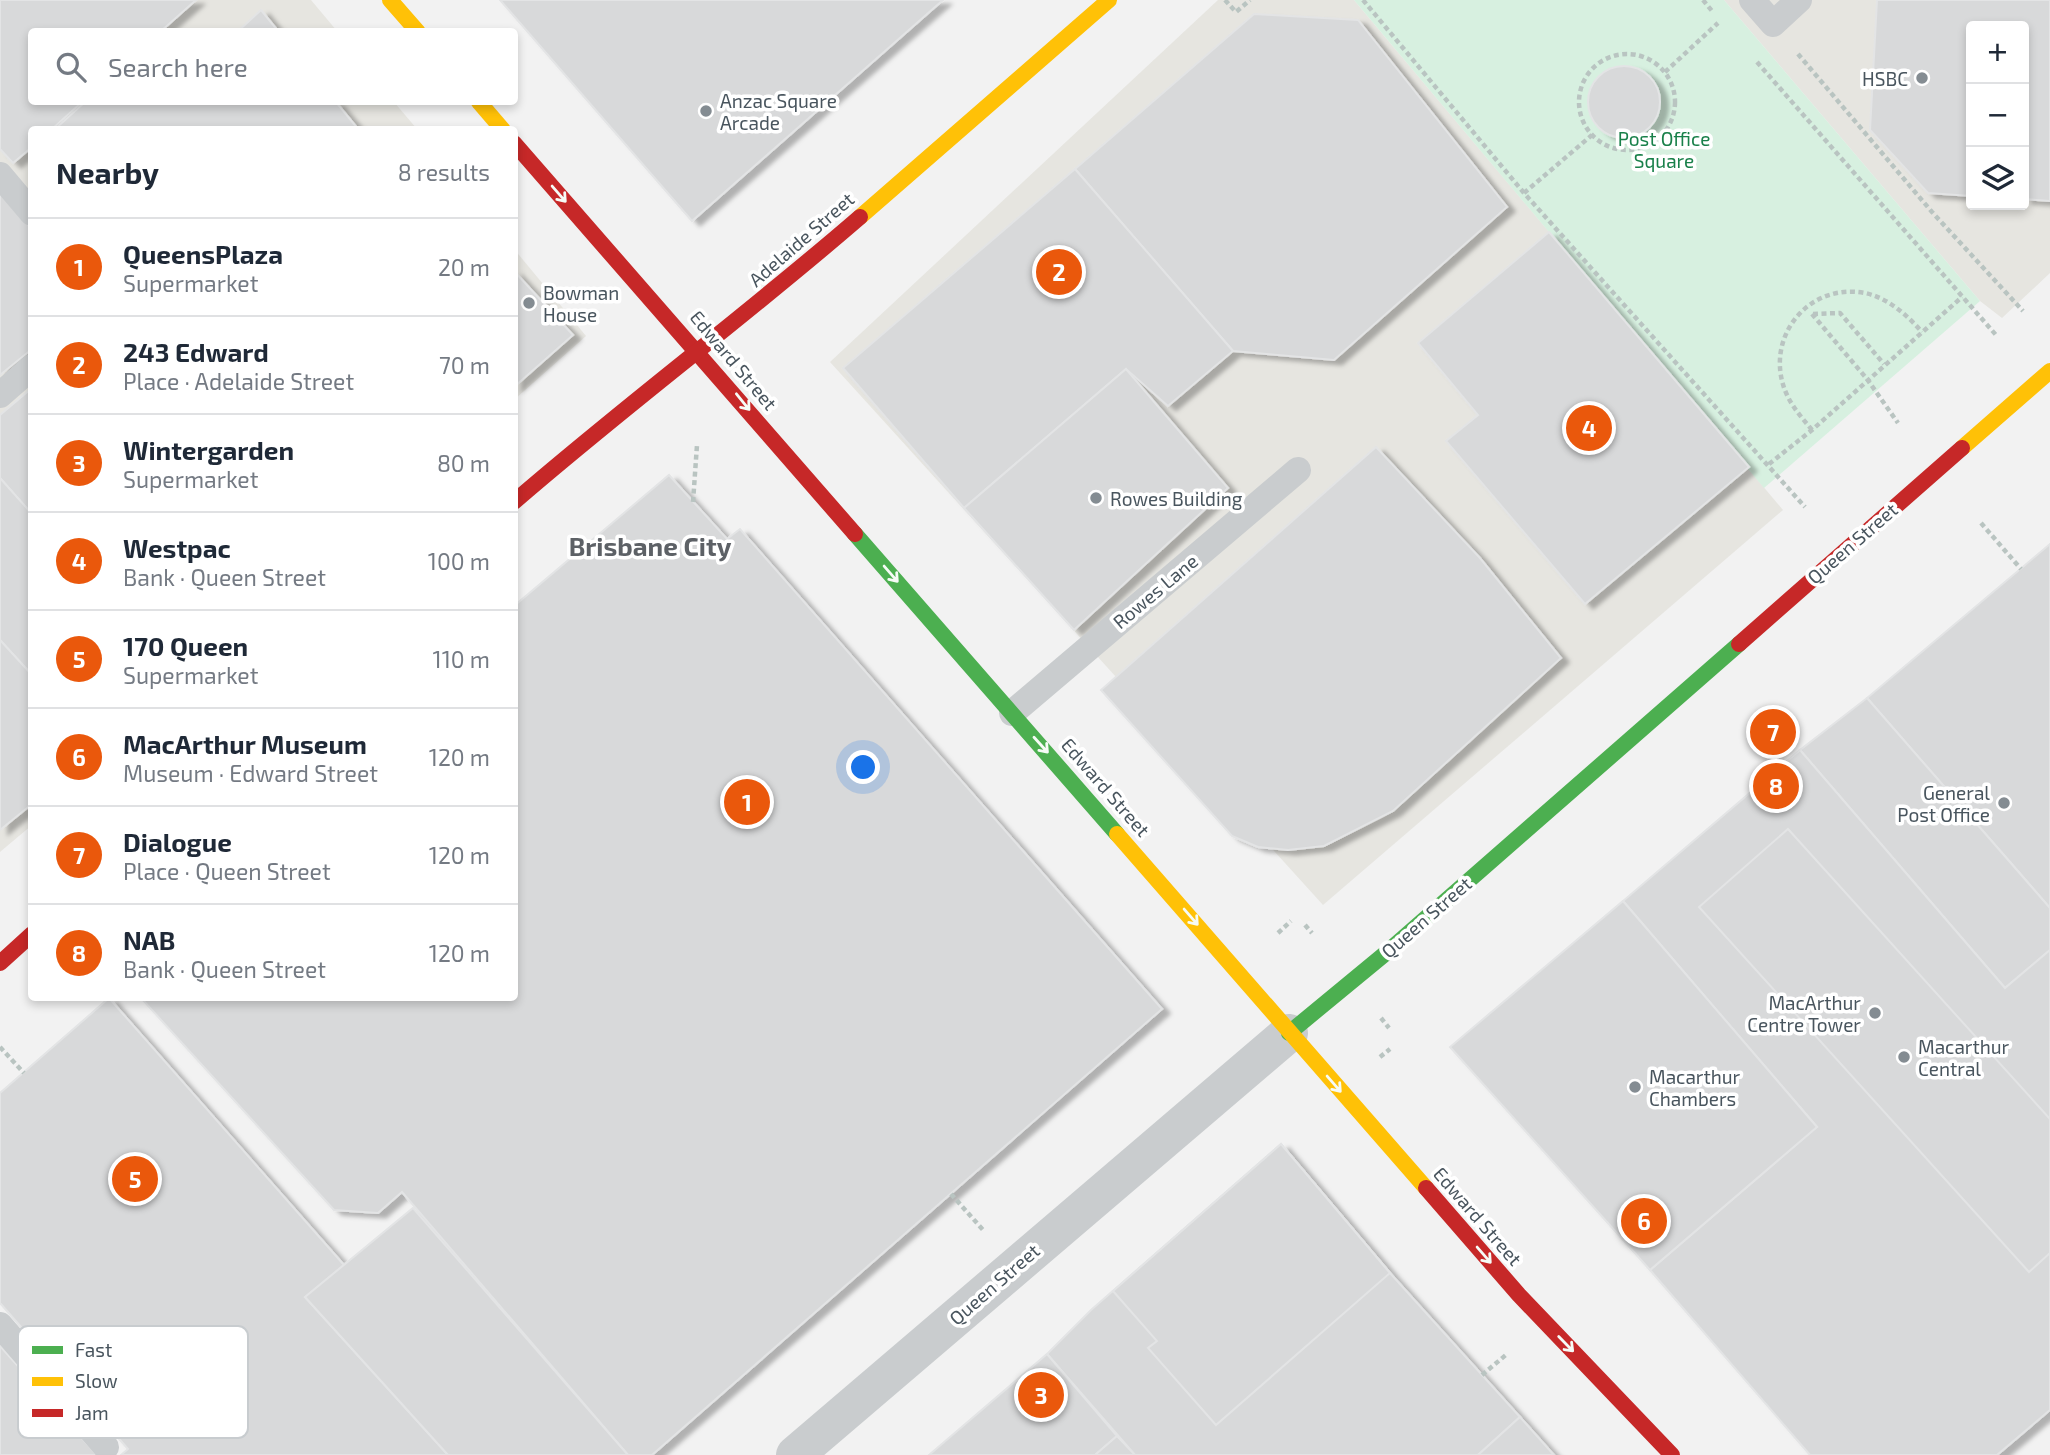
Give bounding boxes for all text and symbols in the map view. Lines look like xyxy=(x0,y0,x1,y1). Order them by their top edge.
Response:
map controls xyxy=(1966,21,2029,210)
button: + xyxy=(1966,21,2029,84)
search box xyxy=(28,28,518,105)
icon: search xyxy=(52,48,90,86)
text: Search here xyxy=(108,51,248,82)
place label: HSBC xyxy=(1862,67,1908,90)
marker: HSBC xyxy=(1914,70,1930,86)
button: − xyxy=(1966,84,2029,147)
place label: Anzac Square Arcade xyxy=(720,89,837,134)
marker: Anzac Square Arcade xyxy=(698,103,714,119)
park label: Post Office Square xyxy=(1618,127,1710,172)
button: layers xyxy=(1966,147,2029,210)
text: Nearby xyxy=(56,154,159,190)
text: 8 results xyxy=(398,158,490,186)
one-way arrow xyxy=(551,185,567,203)
street label: Adelaide Street xyxy=(744,187,858,291)
text: QueensPlaza xyxy=(123,238,283,269)
pin: 2 xyxy=(1036,246,1082,298)
text: 1 xyxy=(74,253,84,281)
text: 20 m xyxy=(438,253,490,281)
text: Supermarket xyxy=(123,269,258,297)
place label: Bowman House xyxy=(543,281,619,326)
marker: Bowman House xyxy=(521,295,537,311)
street label: Edward Street xyxy=(686,306,782,414)
text: 243 Edward xyxy=(123,336,269,367)
text: 2 xyxy=(72,351,86,379)
text: 70 m xyxy=(439,351,490,379)
text: Place · Adelaide Street xyxy=(123,367,354,395)
one-way arrow xyxy=(735,392,750,411)
pin: 4 xyxy=(1566,402,1612,454)
text: Wintergarden xyxy=(123,434,294,465)
text: 3 xyxy=(72,449,86,477)
text: 80 m xyxy=(437,449,490,477)
text: Supermarket xyxy=(123,465,258,493)
place label: Rowes Building xyxy=(1110,487,1243,510)
marker: Rowes Building xyxy=(1088,490,1104,506)
street label: Queen Street xyxy=(1802,498,1902,588)
district label: Brisbane City xyxy=(569,530,732,562)
text: Westpac xyxy=(123,532,231,563)
text: 4 xyxy=(72,547,86,575)
text: 100 m xyxy=(428,547,490,575)
street label: Rowes Lane xyxy=(1108,549,1202,633)
text: Bank · Queen Street xyxy=(123,563,326,591)
one-way arrow xyxy=(883,565,899,583)
text: 170 Queen xyxy=(123,630,248,661)
text: 5 xyxy=(73,645,85,673)
text: 110 m xyxy=(433,645,490,673)
text: Supermarket xyxy=(123,661,258,689)
pin: 7 xyxy=(1750,706,1796,758)
text: MacArthur Museum xyxy=(123,728,367,759)
street label: Edward Street xyxy=(1057,733,1155,841)
one-way arrow xyxy=(1033,736,1049,754)
text: 6 xyxy=(72,743,86,771)
text: 120 m xyxy=(429,743,490,771)
your location xyxy=(846,750,880,784)
text: Museum · Edward Street xyxy=(123,759,378,787)
pin: 8 xyxy=(1753,760,1799,812)
pin: 1 xyxy=(724,776,770,828)
place label: General Post Office xyxy=(1897,781,1990,826)
marker: General Post Office xyxy=(1996,795,2012,811)
text: Dialogue xyxy=(123,826,232,857)
text: 7 xyxy=(73,841,85,869)
text: 120 m xyxy=(429,841,490,869)
text: Place · Queen Street xyxy=(123,857,331,885)
street label: Queen Street xyxy=(1376,872,1476,962)
one-way arrow xyxy=(1183,907,1199,925)
text: NAB xyxy=(123,924,175,955)
text: 8 xyxy=(72,939,86,967)
text: 120 m xyxy=(429,939,490,967)
text: Bank · Queen Street xyxy=(123,955,326,983)
place label: MacArthur Centre Tower xyxy=(1747,991,1861,1036)
marker: MacArthur Centre Tower xyxy=(1867,1005,1883,1021)
place label: Macarthur Central xyxy=(1918,1035,2010,1080)
marker: Macarthur Central xyxy=(1896,1049,1912,1065)
place label: Macarthur Chambers xyxy=(1649,1065,1741,1110)
one-way arrow xyxy=(1326,1075,1342,1093)
marker: Macarthur Chambers xyxy=(1627,1079,1643,1095)
pin: 5 xyxy=(112,1153,158,1205)
street label: Edward Street xyxy=(1429,1162,1527,1270)
pin: 6 xyxy=(1621,1195,1667,1247)
street label: Queen Street xyxy=(944,1239,1044,1329)
one-way arrow xyxy=(1476,1246,1492,1264)
legend xyxy=(18,1326,248,1438)
one-way arrow xyxy=(1558,1335,1574,1353)
text: Fast xyxy=(75,1338,112,1361)
text: Slow xyxy=(75,1369,118,1392)
pin: 3 xyxy=(1018,1369,1064,1421)
text: Jam xyxy=(75,1401,109,1424)

